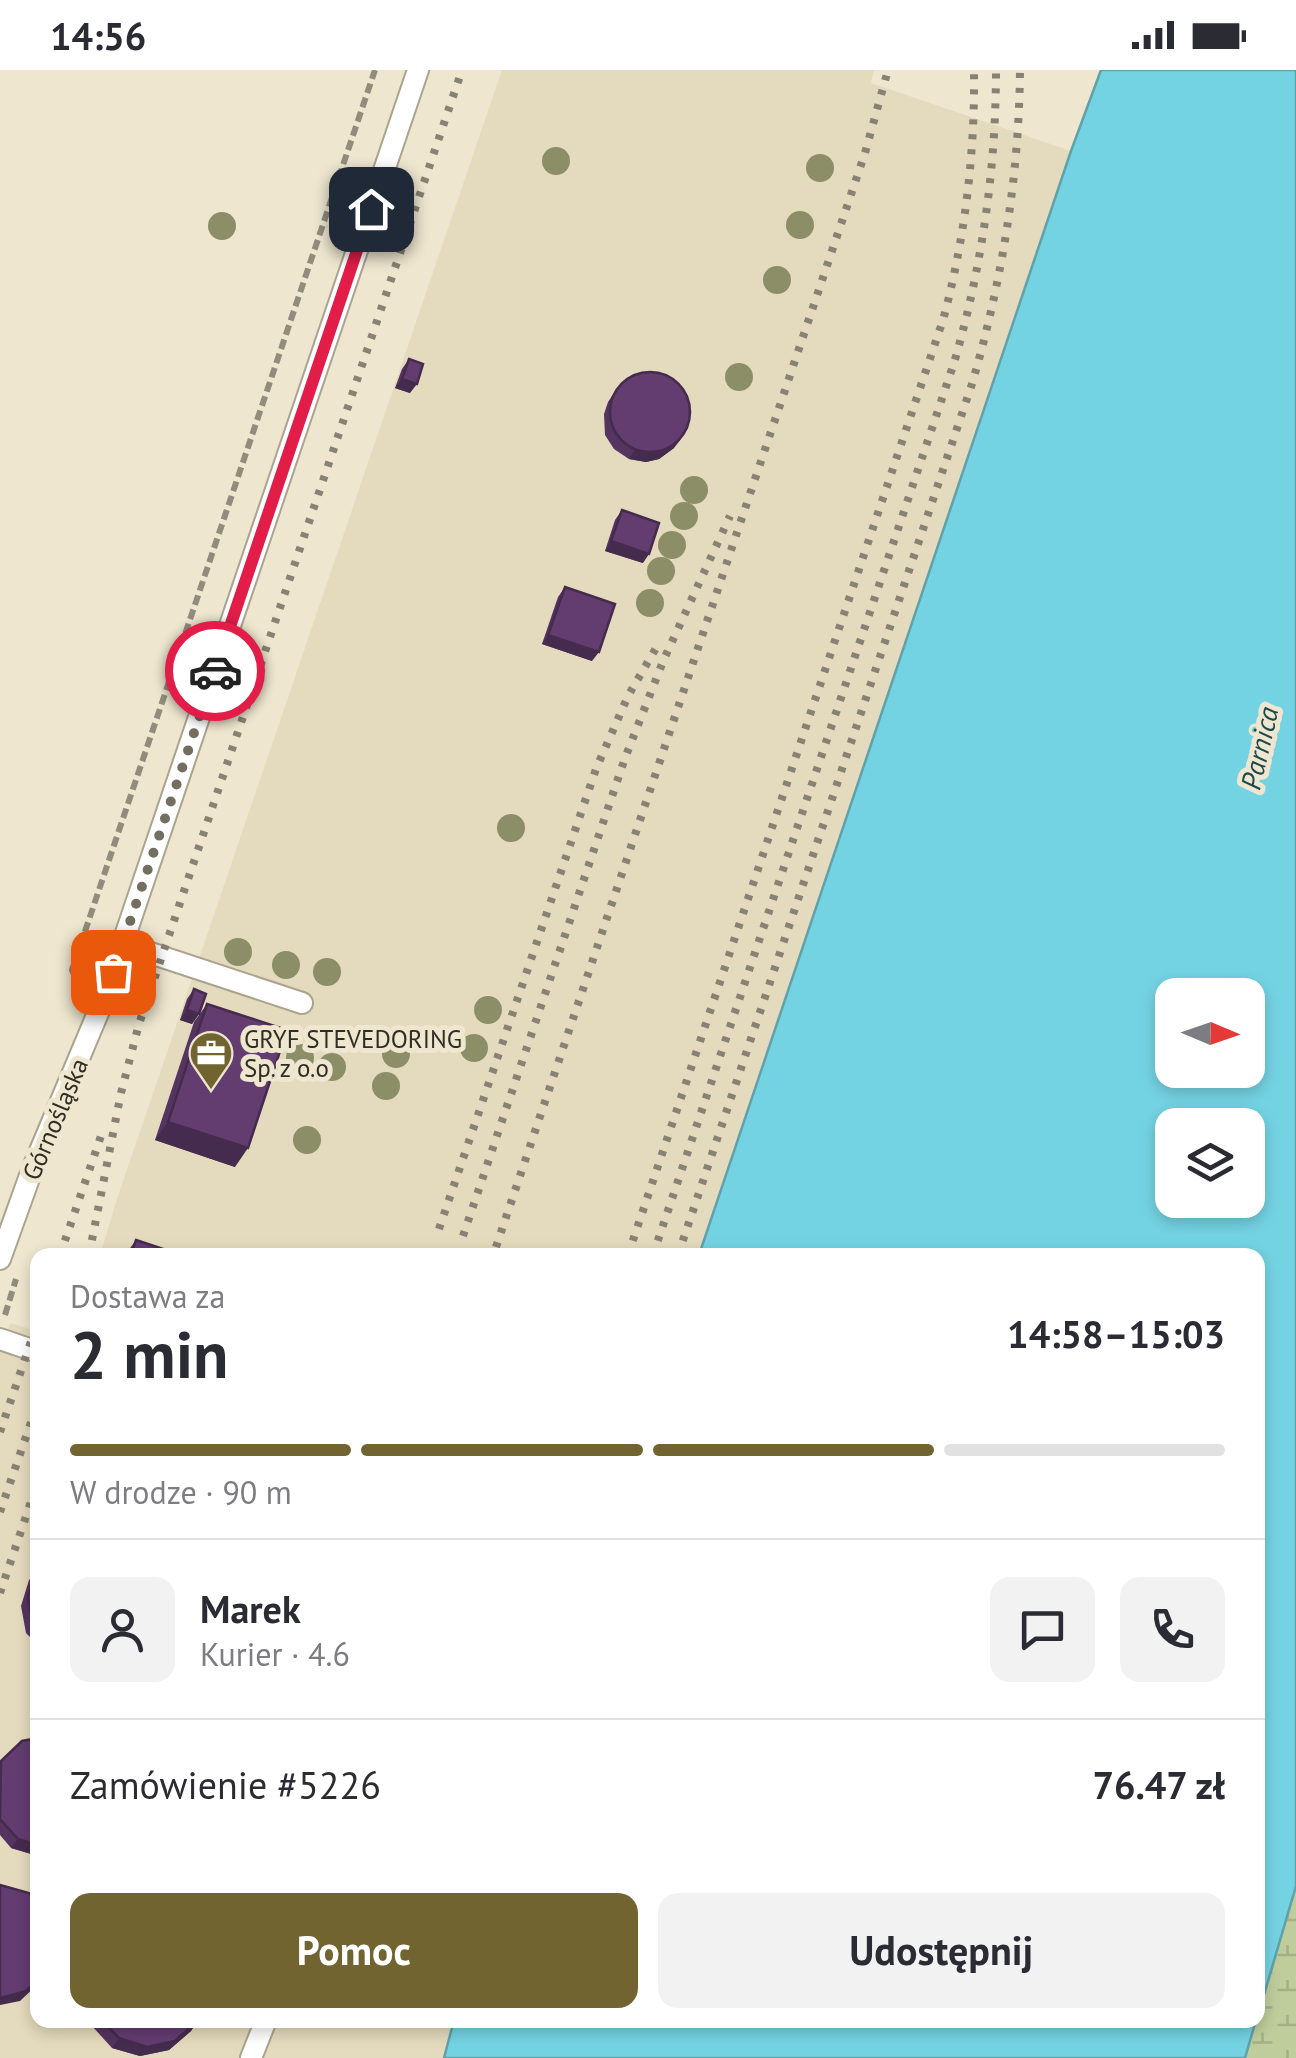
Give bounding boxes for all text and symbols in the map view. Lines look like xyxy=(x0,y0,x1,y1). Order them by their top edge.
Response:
text: 14:56 xyxy=(50,11,146,60)
pin xyxy=(329,167,414,252)
icon: home xyxy=(344,182,399,237)
courier xyxy=(165,621,265,721)
icon: car xyxy=(188,644,243,699)
water label: Parnica xyxy=(1232,703,1287,793)
pin xyxy=(71,930,156,1015)
icon: bag xyxy=(86,945,141,1000)
north arrow xyxy=(1155,978,1265,1088)
map controls xyxy=(1155,978,1265,1218)
place label: GRYF STEVEDORING Sp. z o.o xyxy=(244,1023,462,1084)
office icon: GRYF STEVEDORING Sp. z o.o xyxy=(188,1030,234,1091)
street label: Górnośląska xyxy=(15,1053,95,1185)
button: layers xyxy=(1155,1108,1265,1218)
text: Dostawa za xyxy=(70,1275,225,1317)
text: 14:58–15:03 xyxy=(1007,1309,1225,1358)
text: 2 min xyxy=(70,1312,229,1396)
text: W drodze · 90 m xyxy=(70,1471,292,1513)
button: person xyxy=(70,1577,175,1682)
button: chat xyxy=(990,1577,1095,1682)
button: phone xyxy=(1120,1577,1225,1682)
text: Marek xyxy=(200,1584,301,1633)
text: Kurier · 4.6 xyxy=(200,1633,350,1675)
text: Zamówienie #5226 xyxy=(70,1760,381,1809)
text: 76.47 zł xyxy=(1092,1760,1225,1809)
button: Pomoc xyxy=(70,1893,638,2008)
button: Udostępnij xyxy=(658,1893,1225,2008)

